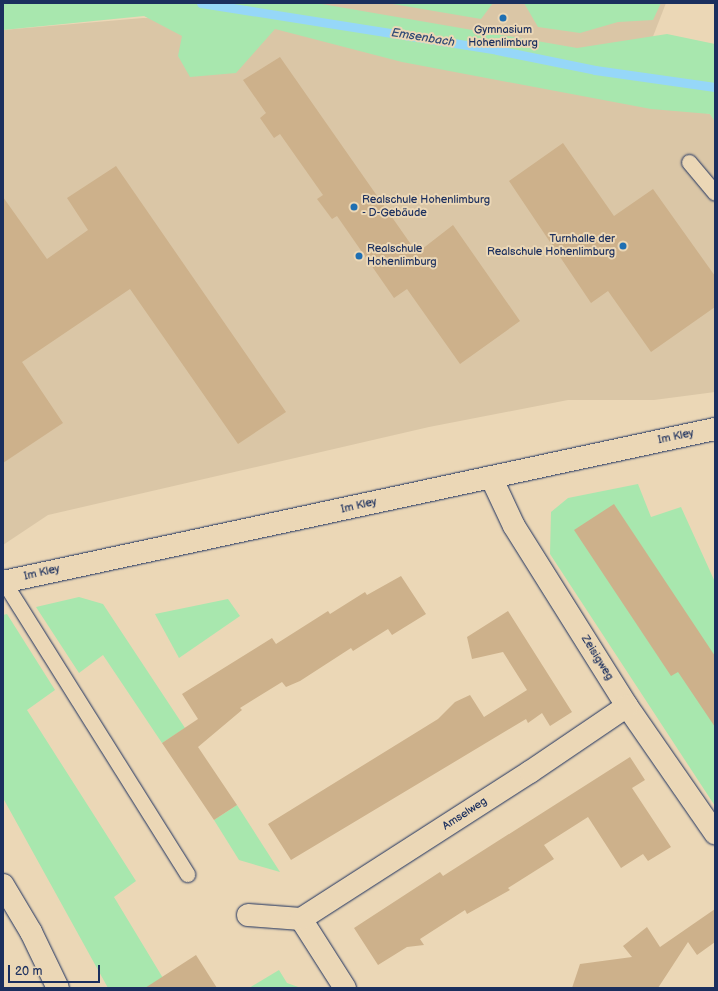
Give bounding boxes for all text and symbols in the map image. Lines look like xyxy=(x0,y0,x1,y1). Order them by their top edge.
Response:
marker: Gymnasium Hohenlimburg xyxy=(498,13,508,23)
place label: Gymnasium Hohenlimburg xyxy=(468,24,538,50)
water label: Emsenbach xyxy=(390,26,456,50)
place label: Realschule Hohenlimburg - D-Gebäude xyxy=(362,194,490,220)
marker: Realschule Hohenlimburg - D-Gebäude xyxy=(349,202,359,212)
place label: Turnhalle der Realschule Hohenlimburg xyxy=(487,233,615,259)
marker: Turnhalle der Realschule Hohenlimburg xyxy=(618,241,628,251)
place label: Realschule Hohenlimburg xyxy=(367,243,437,269)
marker: Realschule Hohenlimburg xyxy=(354,251,364,261)
street label: Im Kley xyxy=(657,427,695,447)
street label: Im Kley xyxy=(340,495,378,517)
street label: Im Kley xyxy=(23,562,61,584)
street label: Zeisigweg xyxy=(578,633,616,683)
street label: Amselweg xyxy=(440,795,490,833)
scale bar xyxy=(10,957,102,983)
text: 20 m xyxy=(15,964,42,979)

